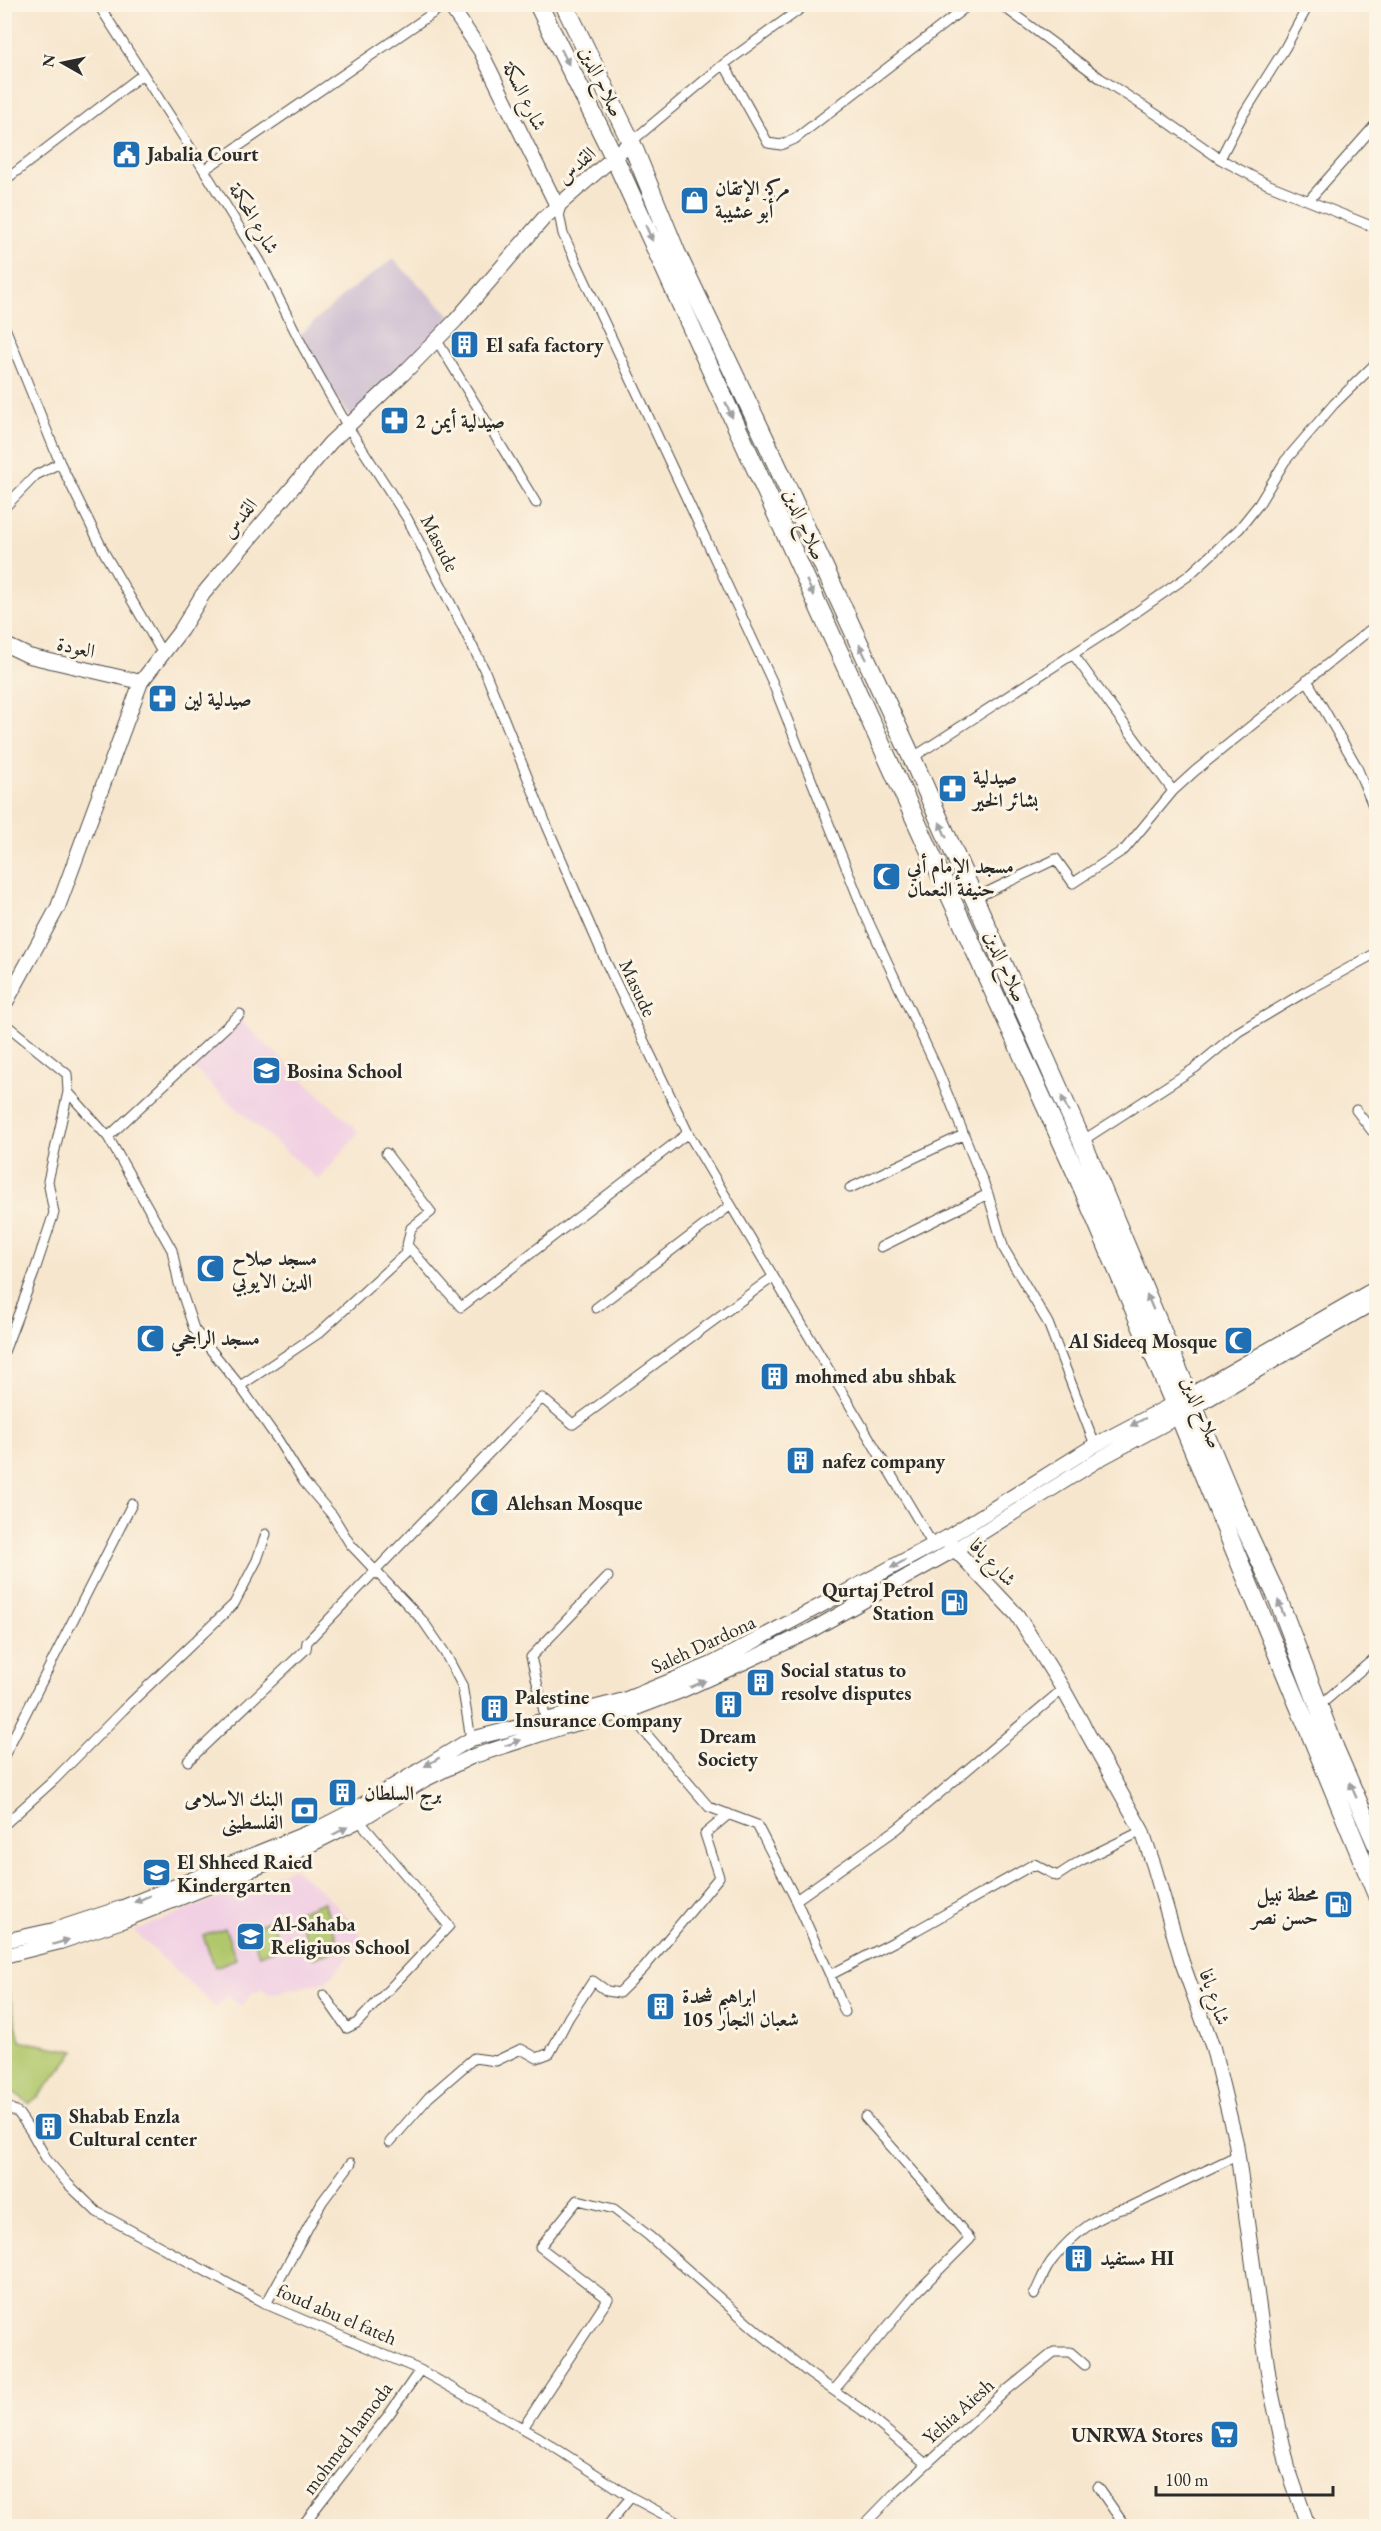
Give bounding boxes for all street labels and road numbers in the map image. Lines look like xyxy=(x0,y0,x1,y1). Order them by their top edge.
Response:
street label: صلاح الدين xyxy=(569,41,630,123)
street label: شارع السكة xyxy=(492,56,553,137)
street label: القدس xyxy=(551,140,601,190)
street label: شارع المحكمة xyxy=(218,177,285,261)
street label: صلاح الدين xyxy=(773,484,832,566)
street label: القدس xyxy=(215,492,263,544)
street label: Masude xyxy=(415,510,465,576)
street label: العودة xyxy=(54,630,98,664)
street label: صلاح الدين xyxy=(974,926,1033,1008)
street label: Masude xyxy=(613,955,663,1021)
street label: صلاح الدين xyxy=(1171,1372,1229,1454)
street label: شارع يافا xyxy=(960,1532,1022,1595)
street label: Saleh Dardona xyxy=(647,1608,759,1680)
street label: شارع يافا xyxy=(1189,1966,1237,2030)
street label: foud abu el fateh xyxy=(273,2277,401,2351)
street label: Yehia Aiesh xyxy=(917,2372,999,2450)
street label: mohmed hamoda xyxy=(296,2376,398,2500)

